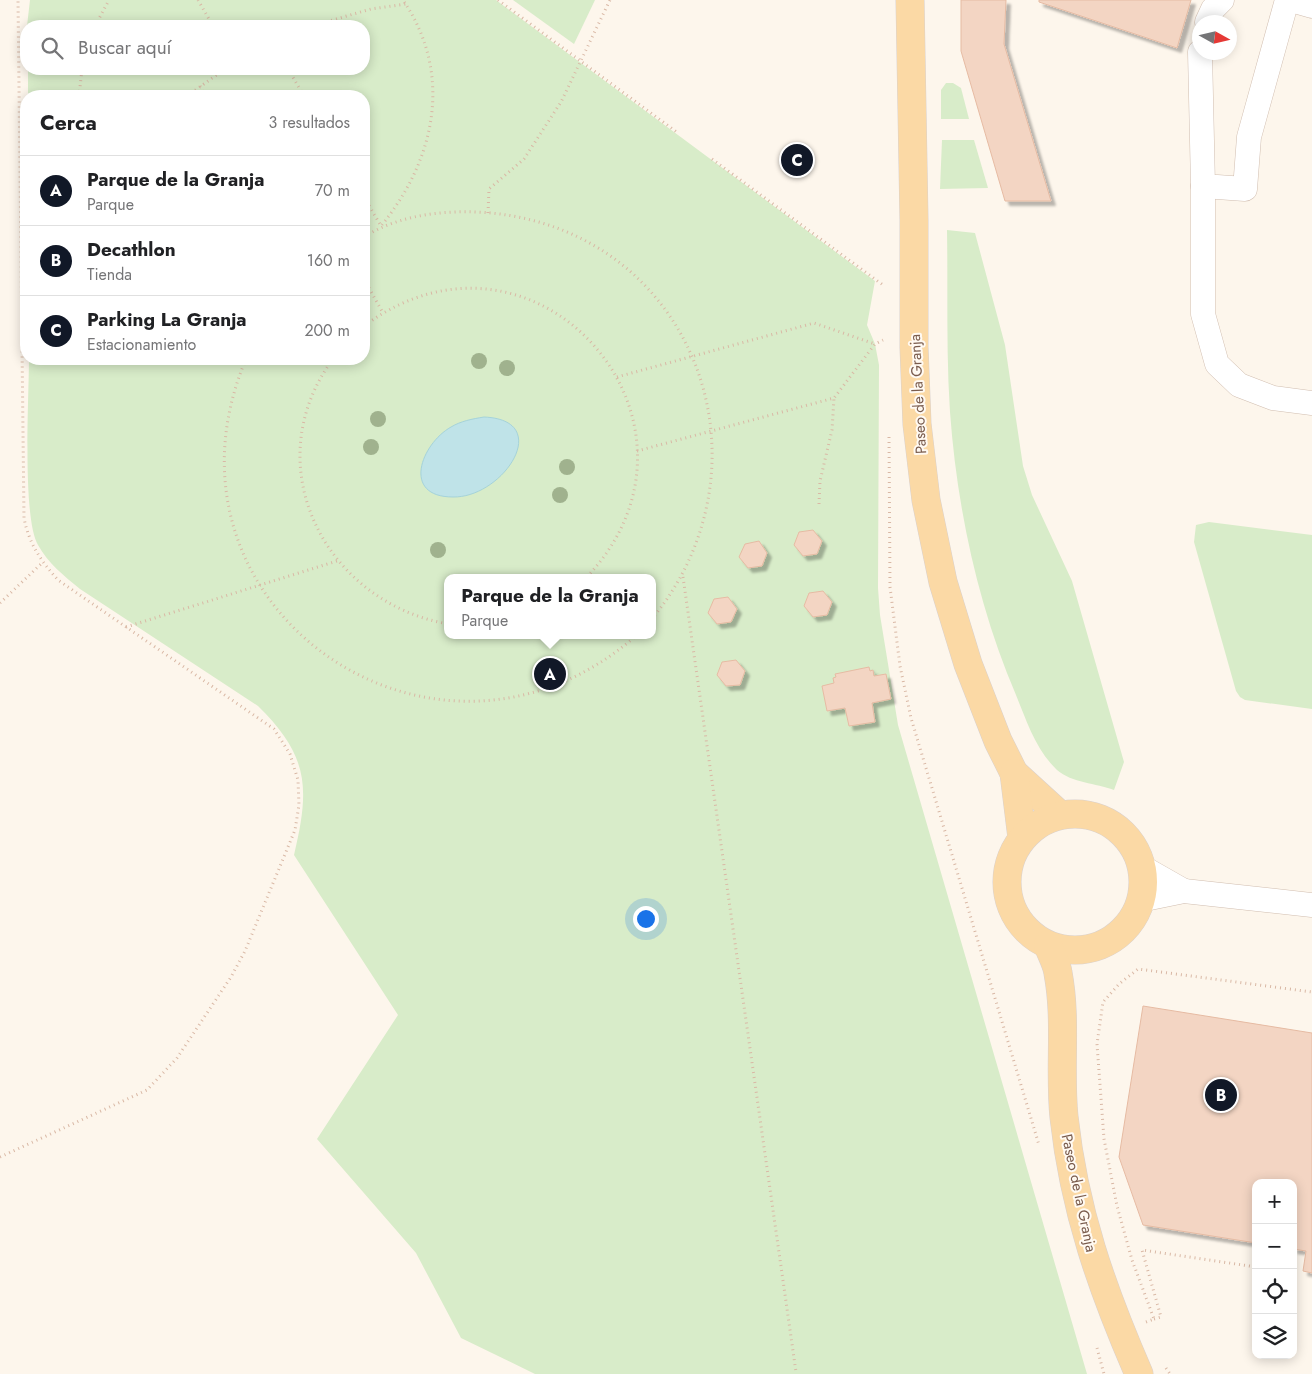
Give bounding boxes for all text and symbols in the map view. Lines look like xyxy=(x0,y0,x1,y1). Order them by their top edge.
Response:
north arrow xyxy=(1192,15,1237,60)
search box xyxy=(20,20,370,75)
icon: search xyxy=(38,34,66,62)
text: Buscar aquí xyxy=(78,34,172,61)
text: Cerca xyxy=(40,108,97,138)
text: 3 resultados xyxy=(269,111,350,134)
pin: C xyxy=(781,141,813,179)
text: Parque de la Granja xyxy=(87,166,265,193)
text: A xyxy=(50,179,62,202)
text: 70 m xyxy=(315,179,350,202)
text: Parque xyxy=(87,193,134,216)
text: Decathlon xyxy=(87,236,176,263)
text: B xyxy=(51,249,61,272)
text: 160 m xyxy=(307,249,350,272)
text: Tienda xyxy=(87,263,132,286)
text: Parking La Granja xyxy=(87,306,247,333)
text: C xyxy=(50,319,62,342)
text: 200 m xyxy=(304,319,350,342)
text: Estacionamiento xyxy=(87,333,196,356)
street label: Paseo de la Granja xyxy=(904,333,932,455)
popup xyxy=(444,574,656,639)
text: Parque de la Granja xyxy=(461,582,639,609)
text: Parque xyxy=(461,609,508,632)
pin: A xyxy=(534,655,566,693)
your location xyxy=(633,906,659,932)
pin: B xyxy=(1205,1076,1237,1114)
street label: Paseo de la Granja xyxy=(1056,1132,1102,1254)
map controls xyxy=(1252,1179,1297,1359)
button: + xyxy=(1252,1179,1297,1224)
button: − xyxy=(1252,1224,1297,1269)
button: locate xyxy=(1252,1269,1297,1314)
button: layers xyxy=(1252,1314,1297,1359)

